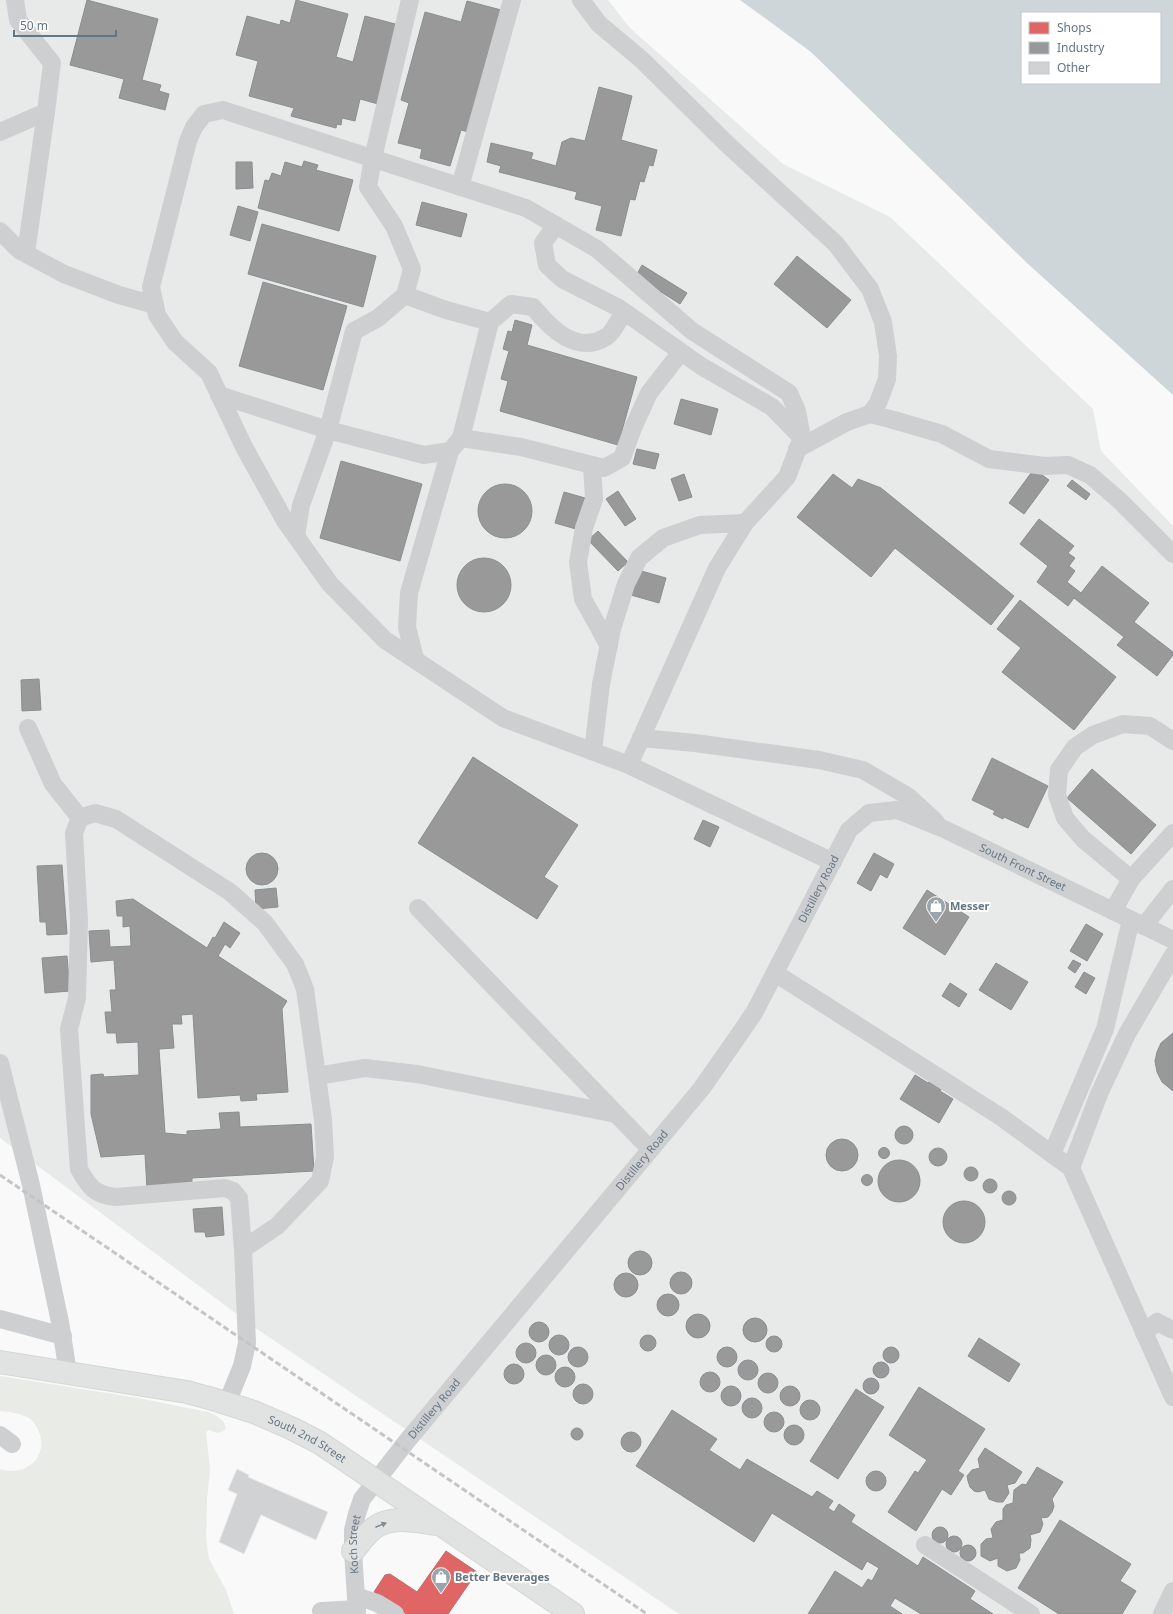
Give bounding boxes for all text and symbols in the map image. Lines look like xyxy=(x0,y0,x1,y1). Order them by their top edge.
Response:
scale bar xyxy=(14,12,116,38)
legend xyxy=(1021,12,1161,84)
text: 50 m xyxy=(20,17,48,34)
text: Shops xyxy=(1057,19,1092,36)
text: Industry xyxy=(1057,39,1105,56)
text: Other xyxy=(1057,59,1090,76)
street label: South Front Street xyxy=(977,839,1069,894)
street label: Distillery Road xyxy=(794,852,842,925)
shop icon: Messer xyxy=(925,895,947,923)
place label: Messer xyxy=(950,898,990,913)
street label: Distillery Road xyxy=(612,1126,671,1193)
street label: Distillery Road xyxy=(404,1375,463,1442)
street label: South 2nd Street xyxy=(266,1411,349,1466)
street label: Koch Street xyxy=(345,1513,364,1574)
one-way arrow xyxy=(376,1522,387,1528)
shop icon: Better Beverages xyxy=(430,1566,452,1594)
place label: Better Beverages xyxy=(455,1569,550,1584)

